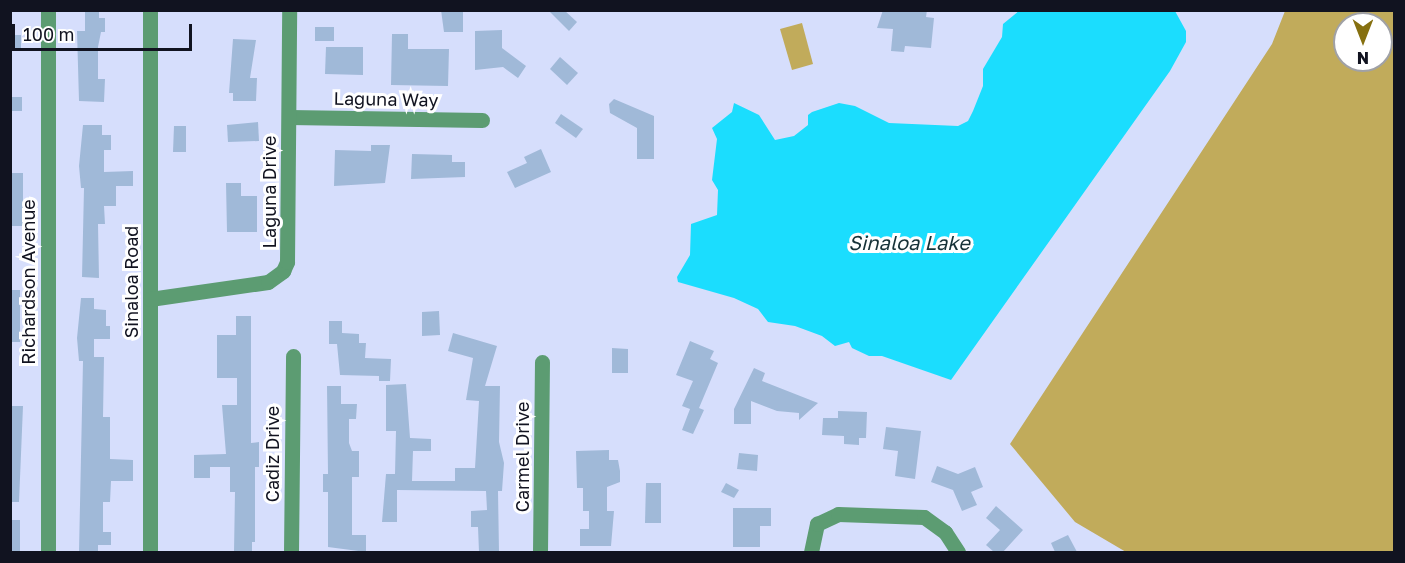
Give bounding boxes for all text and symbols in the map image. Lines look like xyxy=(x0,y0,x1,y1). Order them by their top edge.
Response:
scale bar xyxy=(15,12,195,50)
north arrow xyxy=(1333,12,1393,72)
text: 100 m xyxy=(23,23,74,45)
text: N xyxy=(1357,48,1369,68)
street label: Laguna Way xyxy=(333,87,439,111)
street label: Laguna Drive xyxy=(258,136,280,248)
street label: Richardson Avenue xyxy=(17,199,39,365)
street label: Sinaloa Road xyxy=(120,226,142,338)
water label: Sinaloa Lake xyxy=(848,230,970,254)
street label: Carmel Drive xyxy=(511,402,533,512)
street label: Cadiz Drive xyxy=(261,406,283,502)

